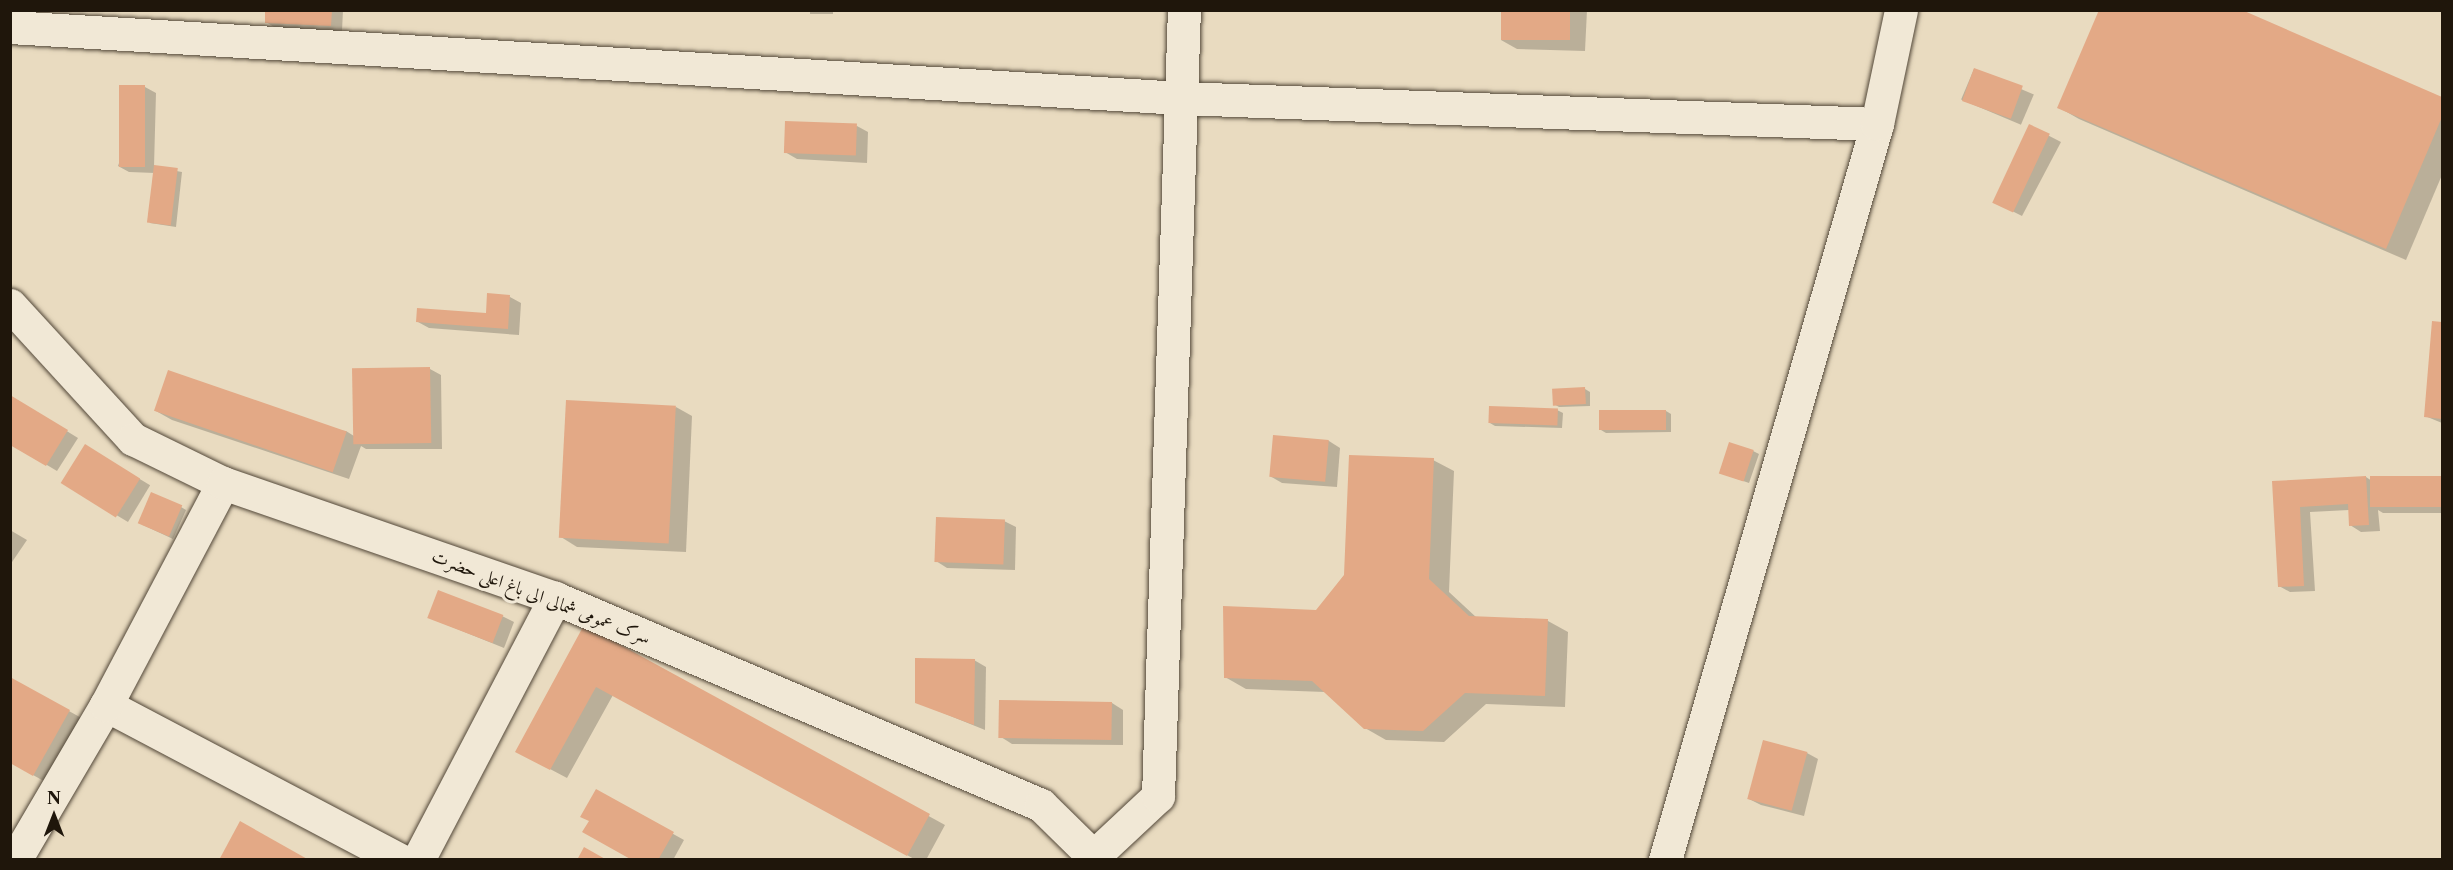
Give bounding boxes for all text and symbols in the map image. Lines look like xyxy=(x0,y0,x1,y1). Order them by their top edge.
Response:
street label: سرک عمومی شمالی الی باغ اعلی حضرت xyxy=(429,545,653,649)
north arrow xyxy=(24,786,84,846)
text: N xyxy=(47,788,61,808)

